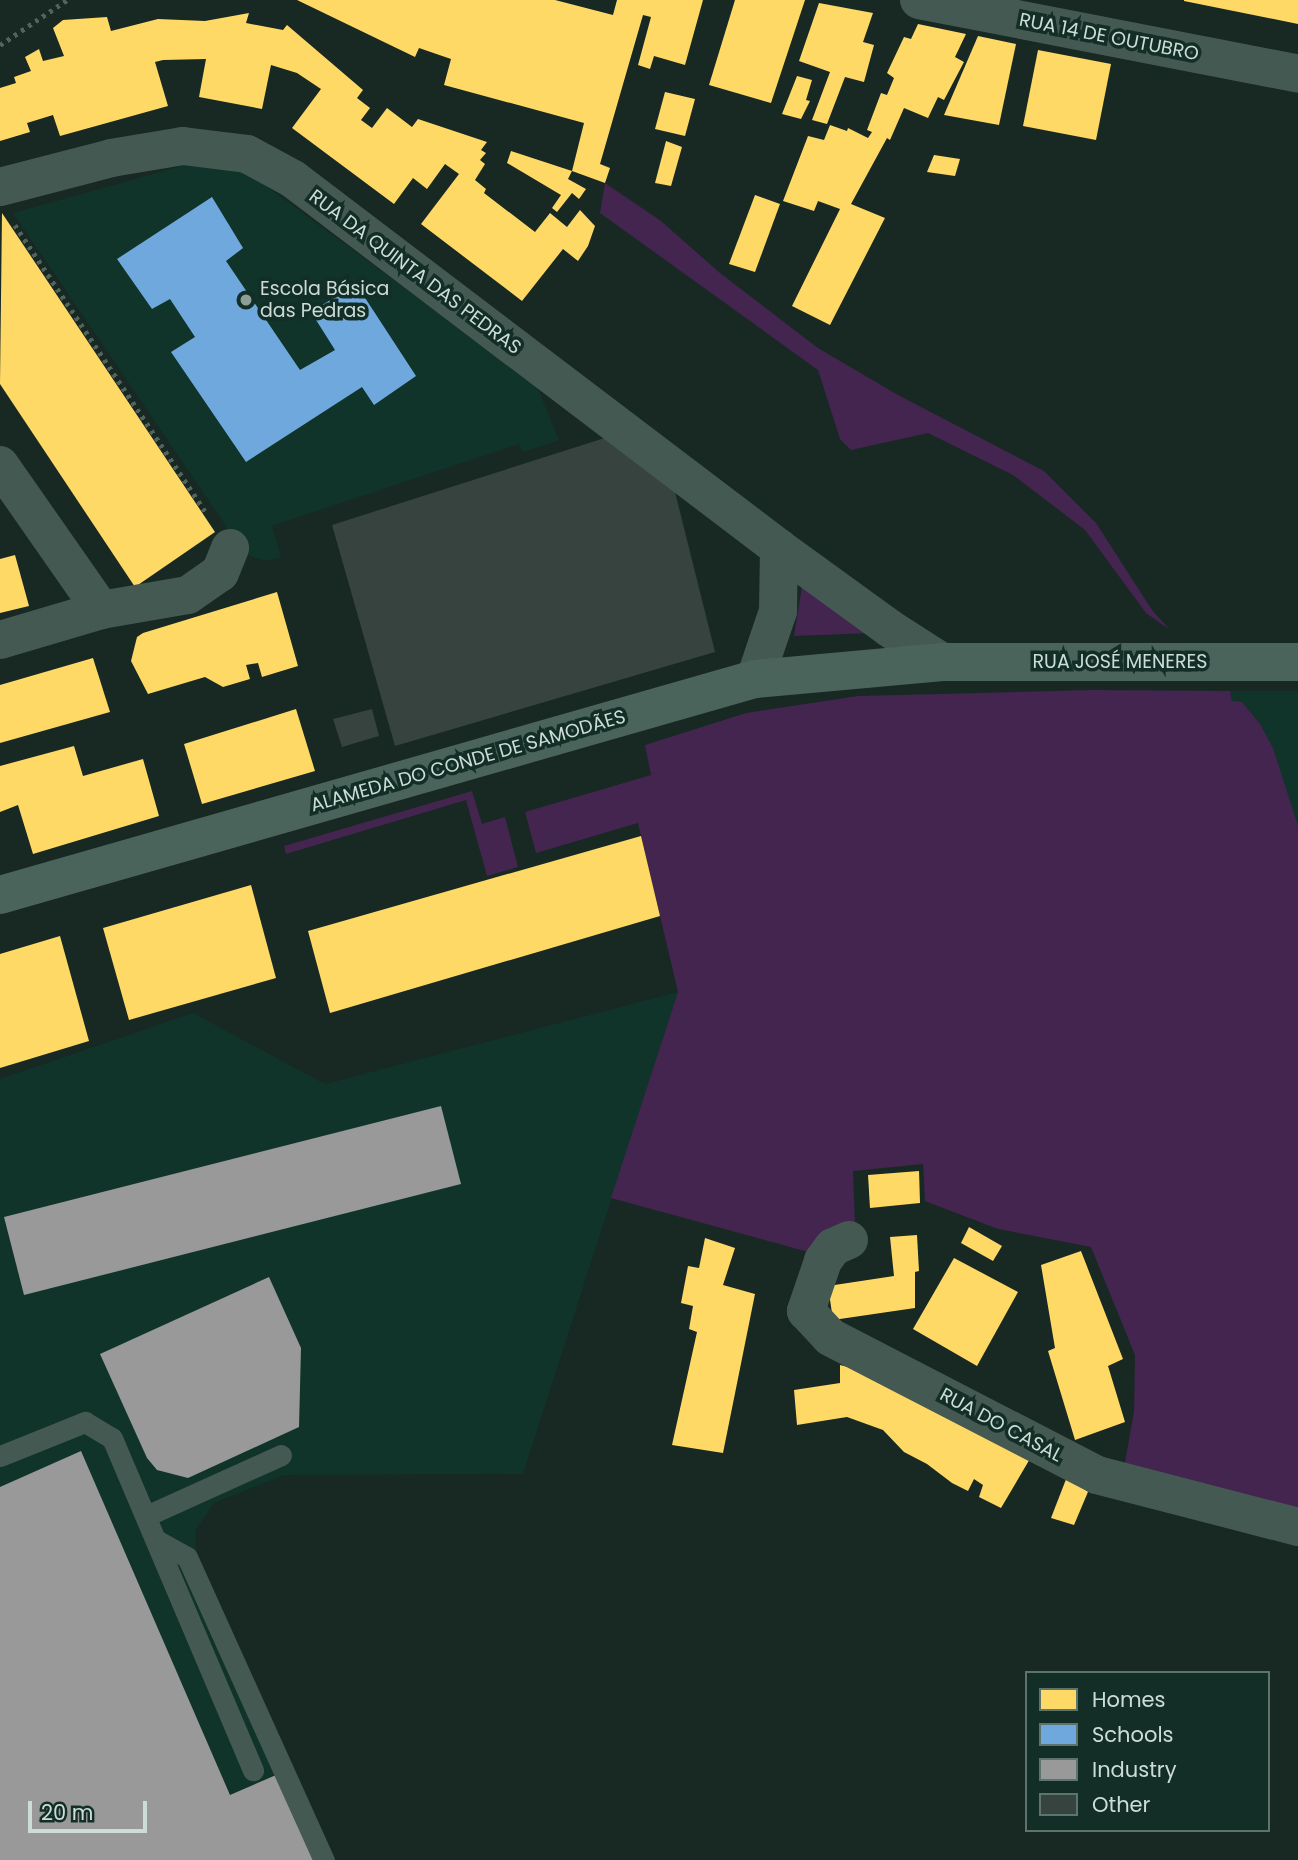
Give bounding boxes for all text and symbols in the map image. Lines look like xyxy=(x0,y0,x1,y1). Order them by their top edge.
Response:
street label: RUA 14 DE OUTUBRO xyxy=(1017,8,1201,66)
street label: RUA DA QUINTA DAS PEDRAS xyxy=(304,185,526,359)
place label: Escola Básica das Pedras xyxy=(260,278,389,322)
marker: Escola Básica das Pedras xyxy=(238,292,254,308)
street label: RUA JOSÉ MENERES xyxy=(1033,651,1207,673)
street label: ALAMEDA DO CONDE DE SAMODÃES xyxy=(308,705,628,817)
street label: RUA DO CASAL xyxy=(936,1383,1066,1467)
legend xyxy=(1025,1671,1270,1832)
text: Homes xyxy=(1092,1685,1166,1714)
text: Schools xyxy=(1092,1720,1174,1749)
text: Industry xyxy=(1092,1755,1177,1784)
scale bar xyxy=(32,1786,150,1830)
text: Other xyxy=(1092,1790,1150,1819)
text: 20 m xyxy=(41,1798,94,1827)

